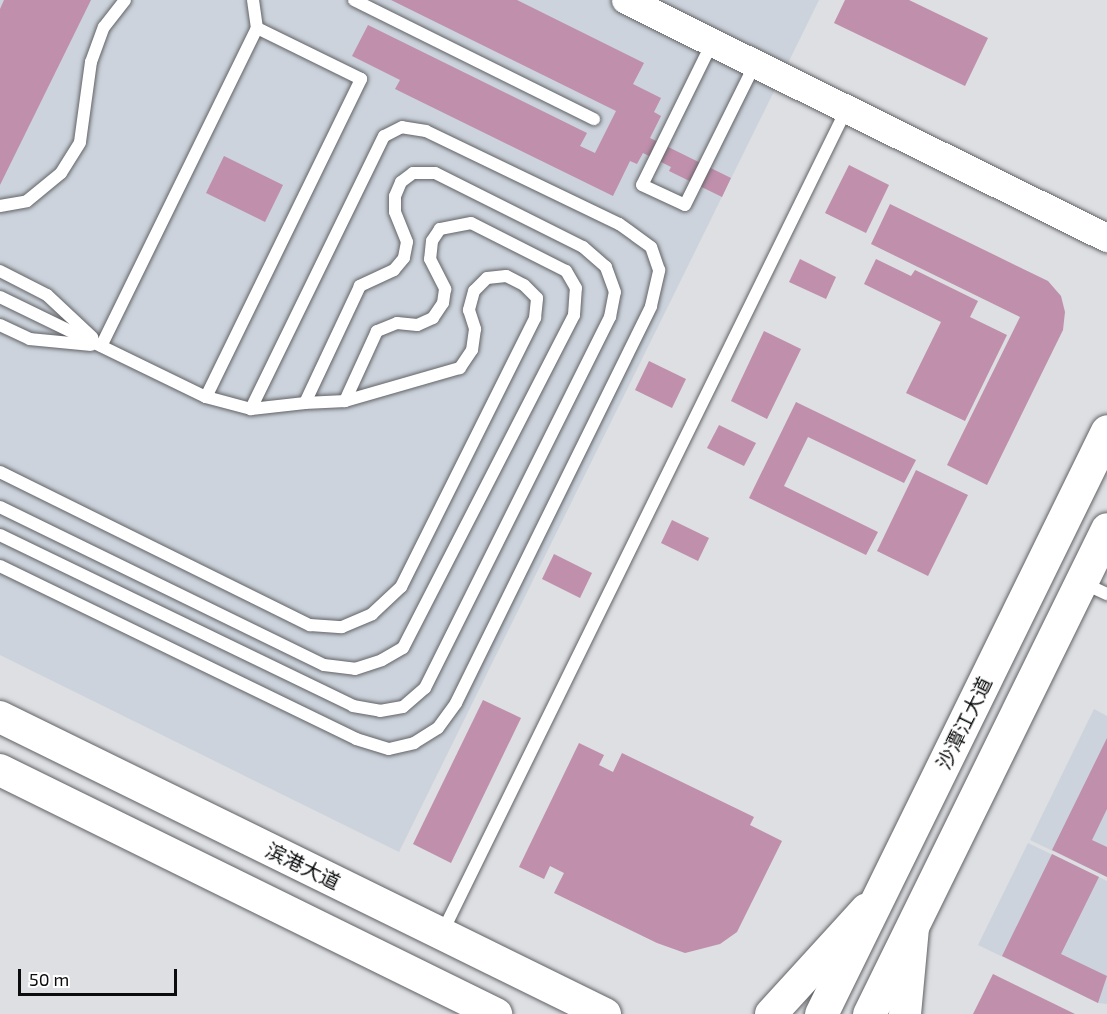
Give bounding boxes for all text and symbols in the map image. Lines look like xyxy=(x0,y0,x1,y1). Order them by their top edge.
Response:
street label: 沙潭江大道 xyxy=(931,673,997,773)
street label: 滨港大道 xyxy=(262,838,344,894)
scale bar xyxy=(21,957,180,995)
text: 50 m xyxy=(29,968,69,990)

